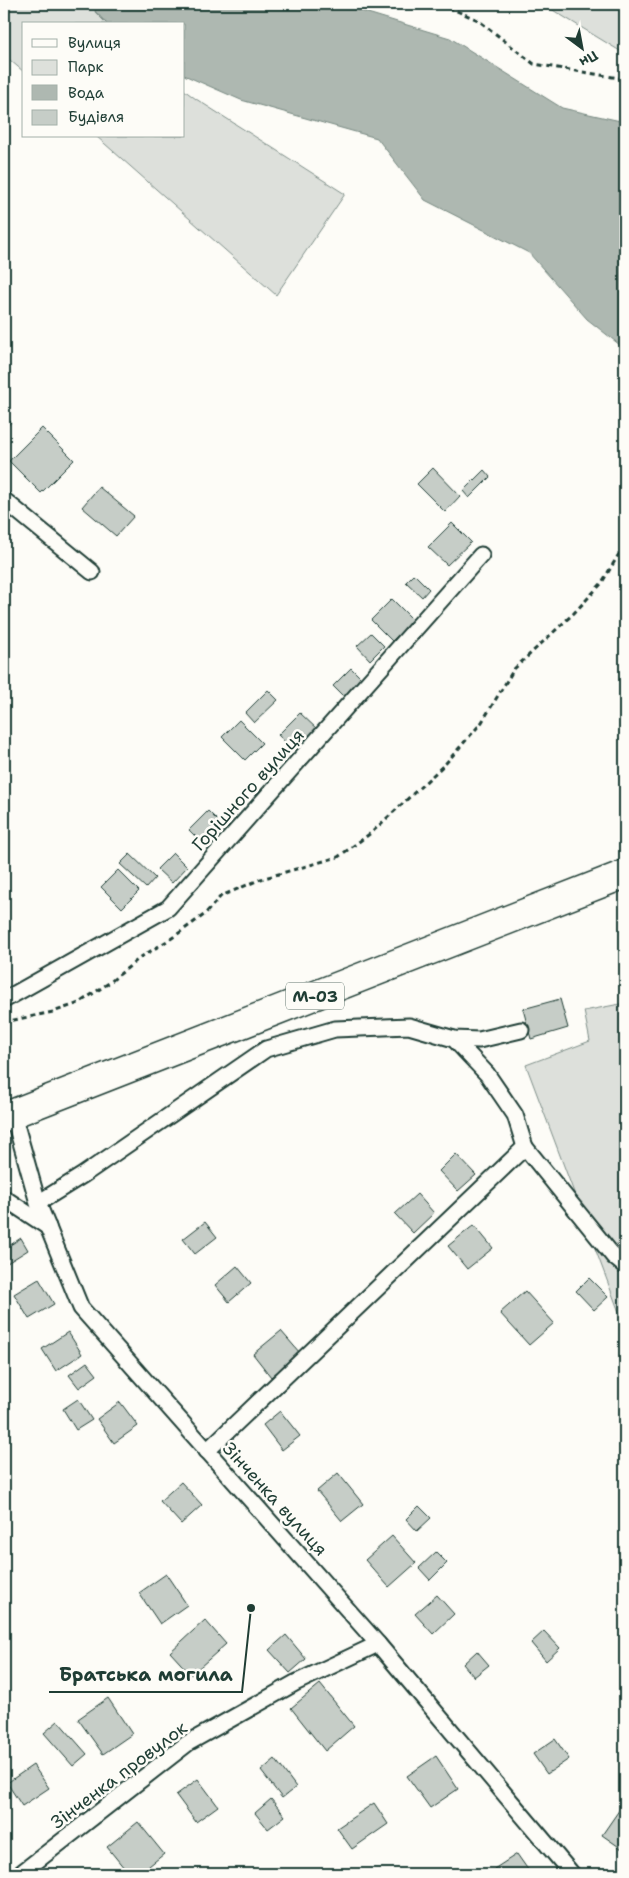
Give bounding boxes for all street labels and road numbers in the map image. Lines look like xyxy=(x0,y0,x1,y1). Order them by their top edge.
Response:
street label: Горішного вулиця xyxy=(187,724,309,856)
road number: М-03 xyxy=(286,982,344,1009)
street label: Зінченка вулиця xyxy=(217,1437,333,1561)
street label: Зінченка провулок xyxy=(46,1716,192,1834)

